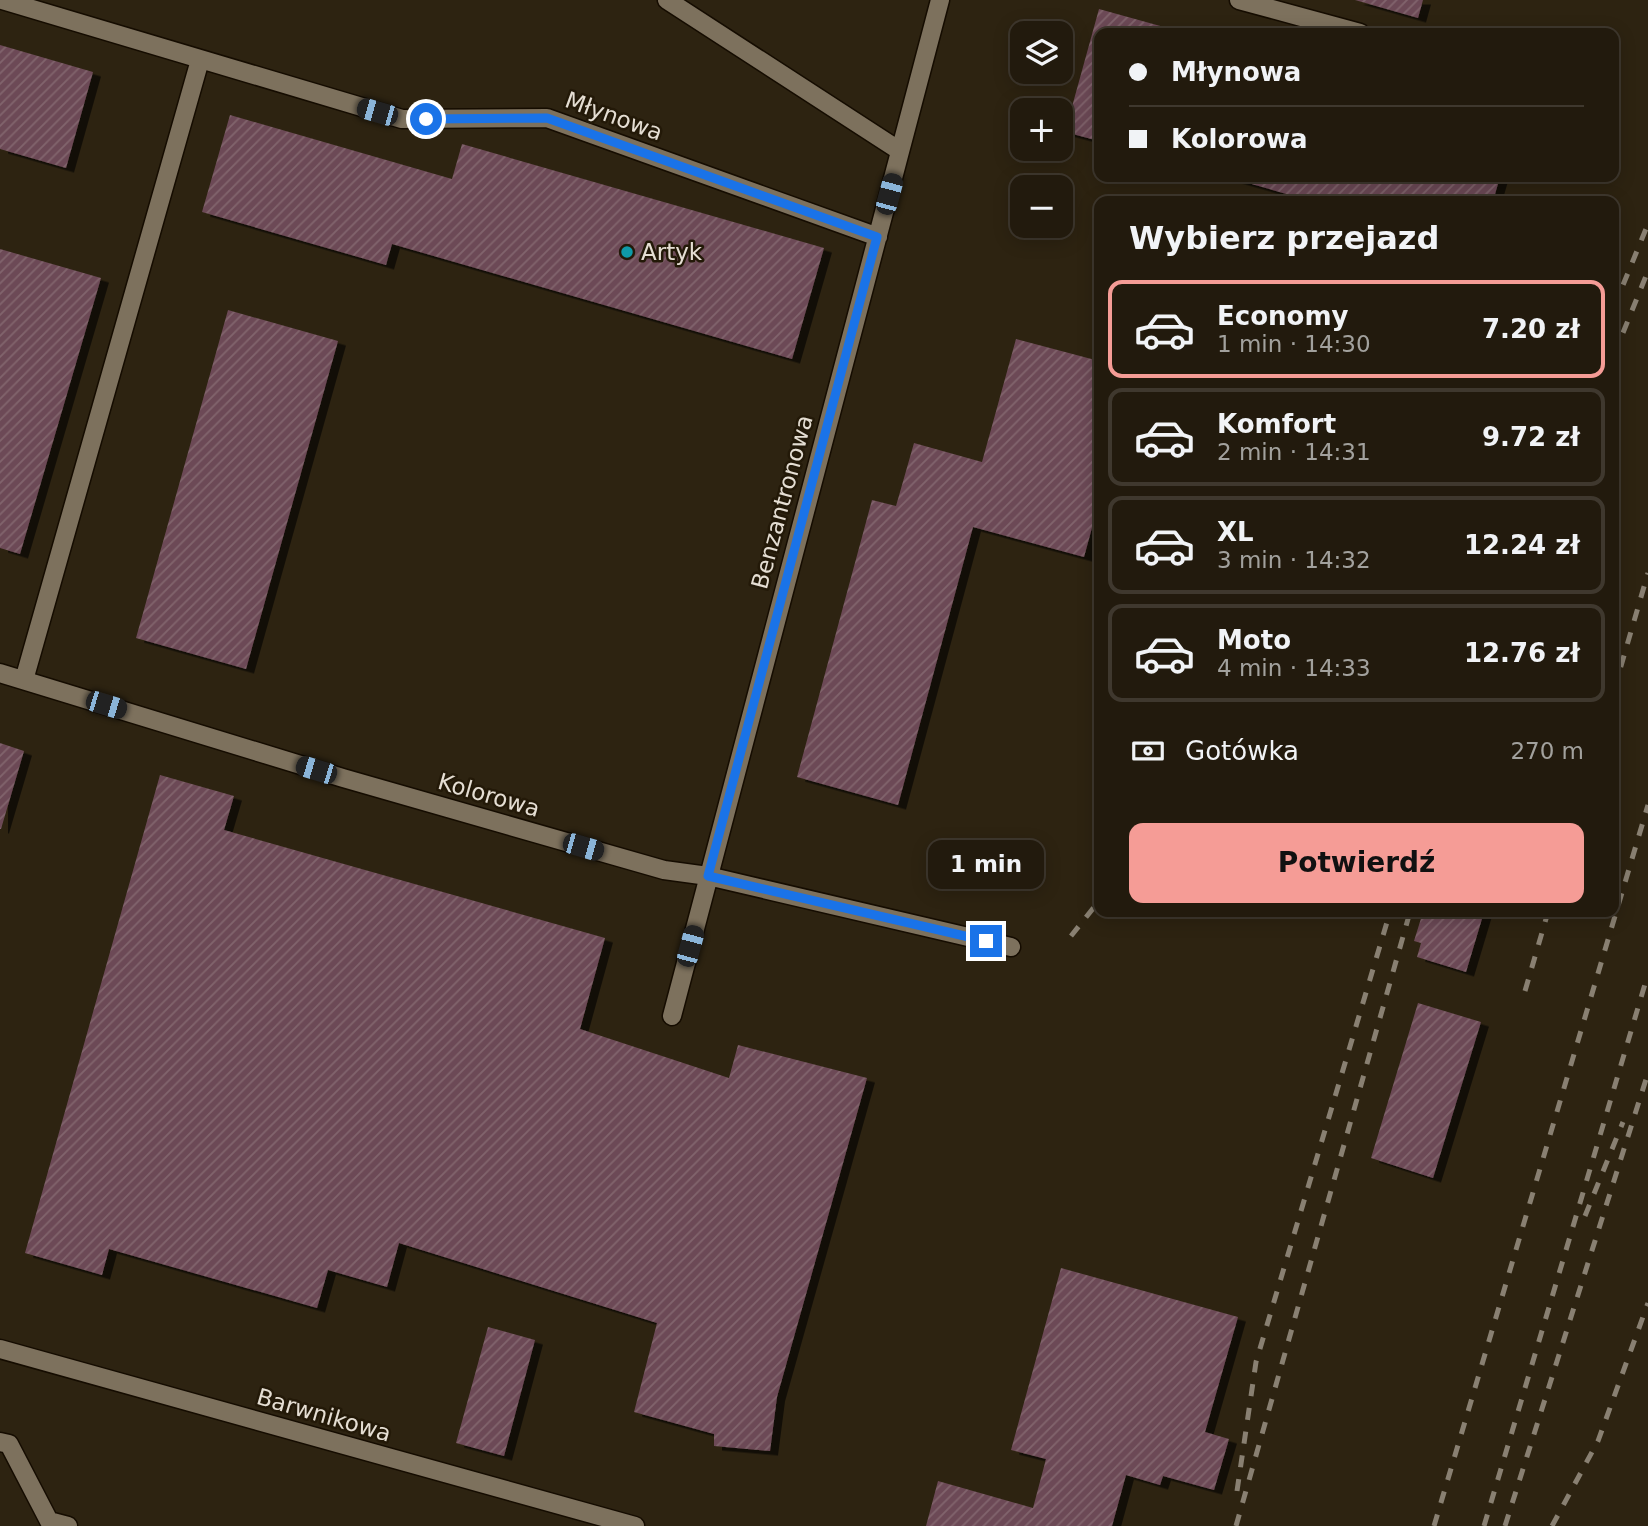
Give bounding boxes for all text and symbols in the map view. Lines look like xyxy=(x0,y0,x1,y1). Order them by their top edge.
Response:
map controls xyxy=(1010,21,1073,238)
button: layers xyxy=(1010,21,1073,84)
text: Młynowa xyxy=(1171,57,1301,87)
street label: Młynowa xyxy=(562,86,666,146)
car xyxy=(354,96,401,128)
button: + xyxy=(1010,98,1073,161)
route start xyxy=(410,103,442,135)
text: Kolorowa xyxy=(1171,124,1308,154)
car xyxy=(874,171,905,217)
button: − xyxy=(1010,175,1073,238)
text: Wybierz przejazd xyxy=(1129,219,1439,257)
place label: Artyk xyxy=(641,239,703,265)
marker: Artyk xyxy=(619,244,635,260)
icon: car xyxy=(1133,298,1196,361)
text: Economy xyxy=(1217,301,1348,331)
text: 7.20 zł xyxy=(1482,314,1580,344)
text: 1 min · 14:30 xyxy=(1217,331,1371,357)
icon: car xyxy=(1133,406,1196,469)
text: Komfort xyxy=(1217,409,1336,439)
street label: Benzantronowa xyxy=(746,412,818,592)
text: 9.72 zł xyxy=(1482,422,1580,452)
text: 2 min · 14:31 xyxy=(1217,439,1371,465)
icon: car xyxy=(1133,514,1196,577)
text: XL xyxy=(1217,517,1254,547)
text: 12.24 zł xyxy=(1464,530,1580,560)
text: 3 min · 14:32 xyxy=(1217,547,1371,573)
icon: car xyxy=(1133,622,1196,685)
text: Moto xyxy=(1217,625,1291,655)
text: 12.76 zł xyxy=(1464,638,1580,668)
text: 4 min · 14:33 xyxy=(1217,655,1371,681)
car xyxy=(83,689,130,721)
icon: cash xyxy=(1129,732,1167,770)
text: Gotówka xyxy=(1185,736,1299,766)
text: 270 m xyxy=(1510,738,1584,764)
car xyxy=(293,754,340,786)
street label: Kolorowa xyxy=(435,768,543,822)
button: Potwierdź xyxy=(1129,823,1584,903)
car xyxy=(560,831,607,863)
callout: 1 min xyxy=(928,839,1044,888)
text: 1 min xyxy=(950,851,1022,877)
car xyxy=(675,923,706,969)
route end xyxy=(970,925,1002,957)
street label: Barwnikowa xyxy=(254,1383,394,1447)

